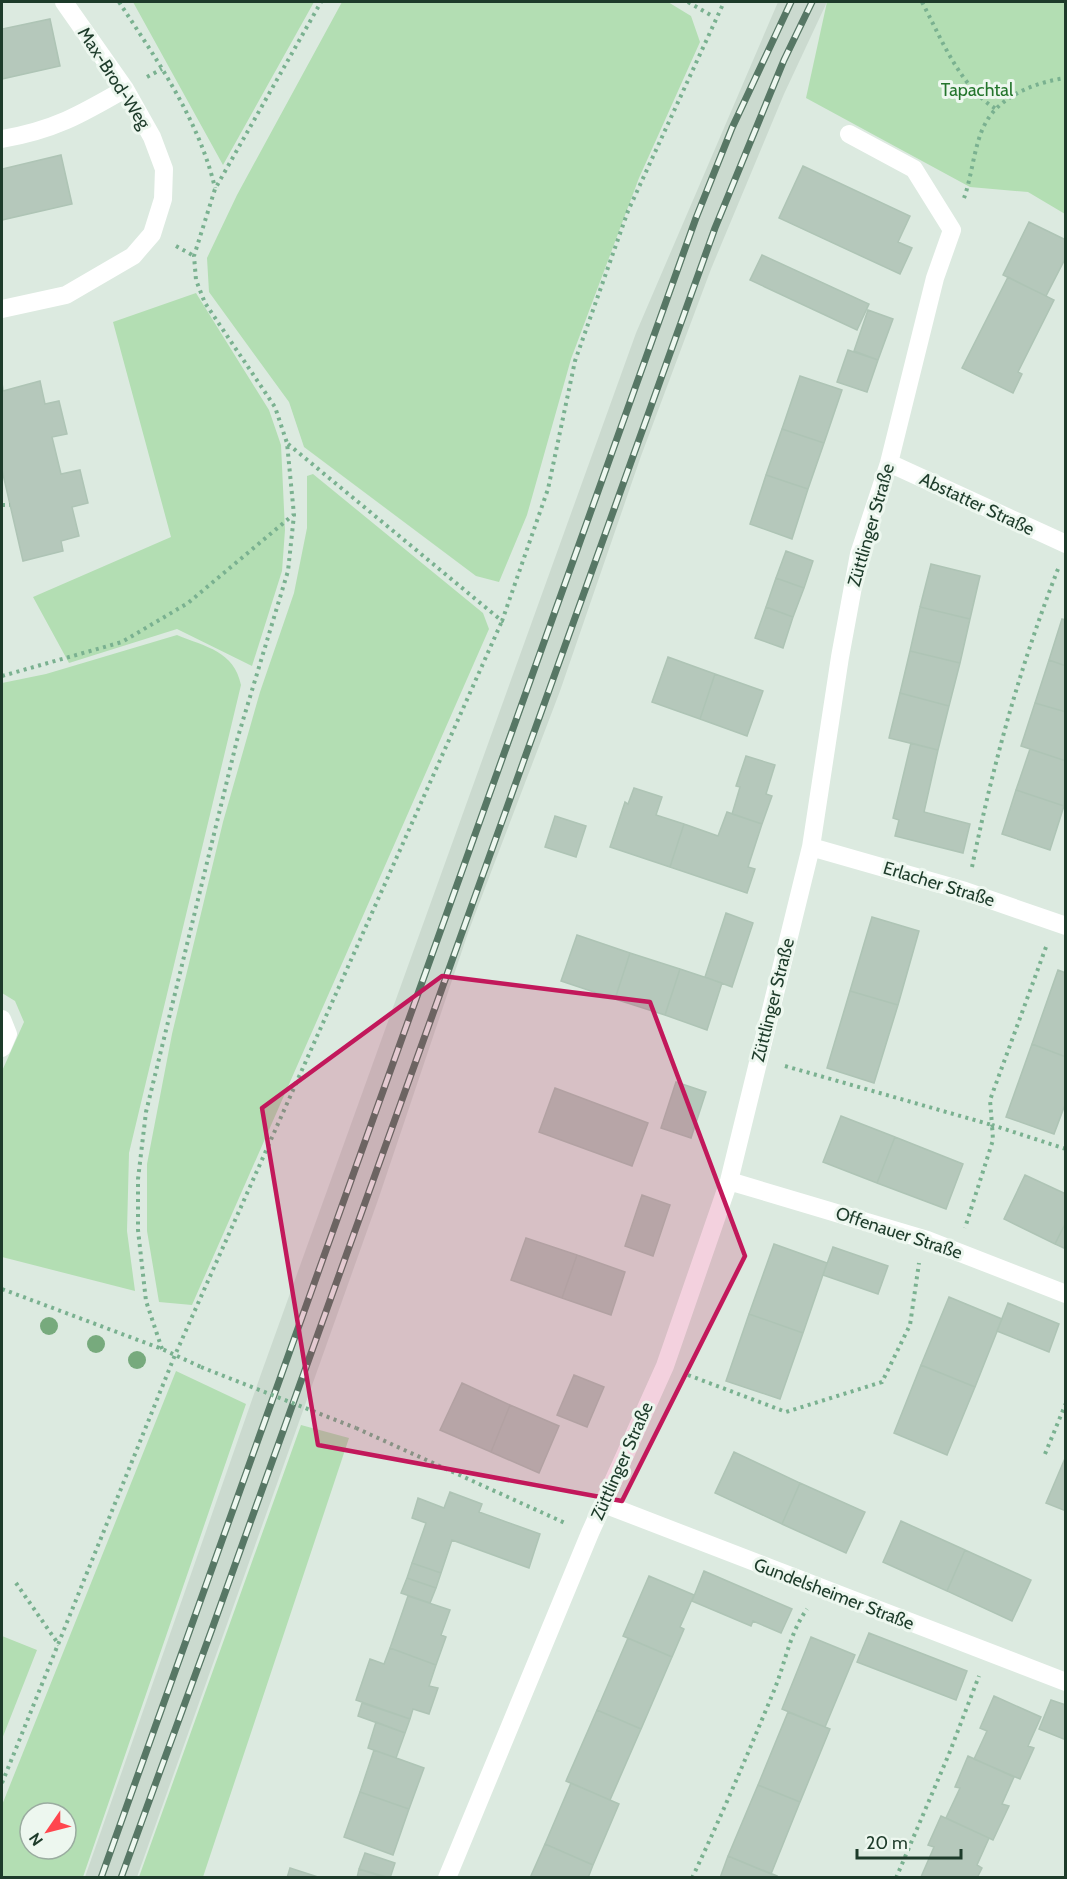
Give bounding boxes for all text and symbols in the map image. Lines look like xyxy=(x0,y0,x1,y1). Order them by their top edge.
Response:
street label: Max-Brod-Weg xyxy=(73,23,156,134)
park label: Tapachtal xyxy=(941,79,1014,101)
street label: Züttlinger Straße xyxy=(843,461,899,589)
street label: Abstatter Straße xyxy=(916,468,1038,540)
street label: Erlacher Straße xyxy=(881,857,997,911)
street label: Züttlinger Straße xyxy=(747,936,799,1064)
street label: Offenauer Straße xyxy=(833,1202,965,1264)
street label: Züttlinger Straße xyxy=(586,1399,658,1523)
street label: Gundelsheimer Straße xyxy=(751,1553,917,1635)
north arrow xyxy=(18,1801,78,1861)
scale bar xyxy=(857,1822,960,1860)
text: N xyxy=(25,1829,47,1849)
text: 20 m xyxy=(866,1832,908,1854)

